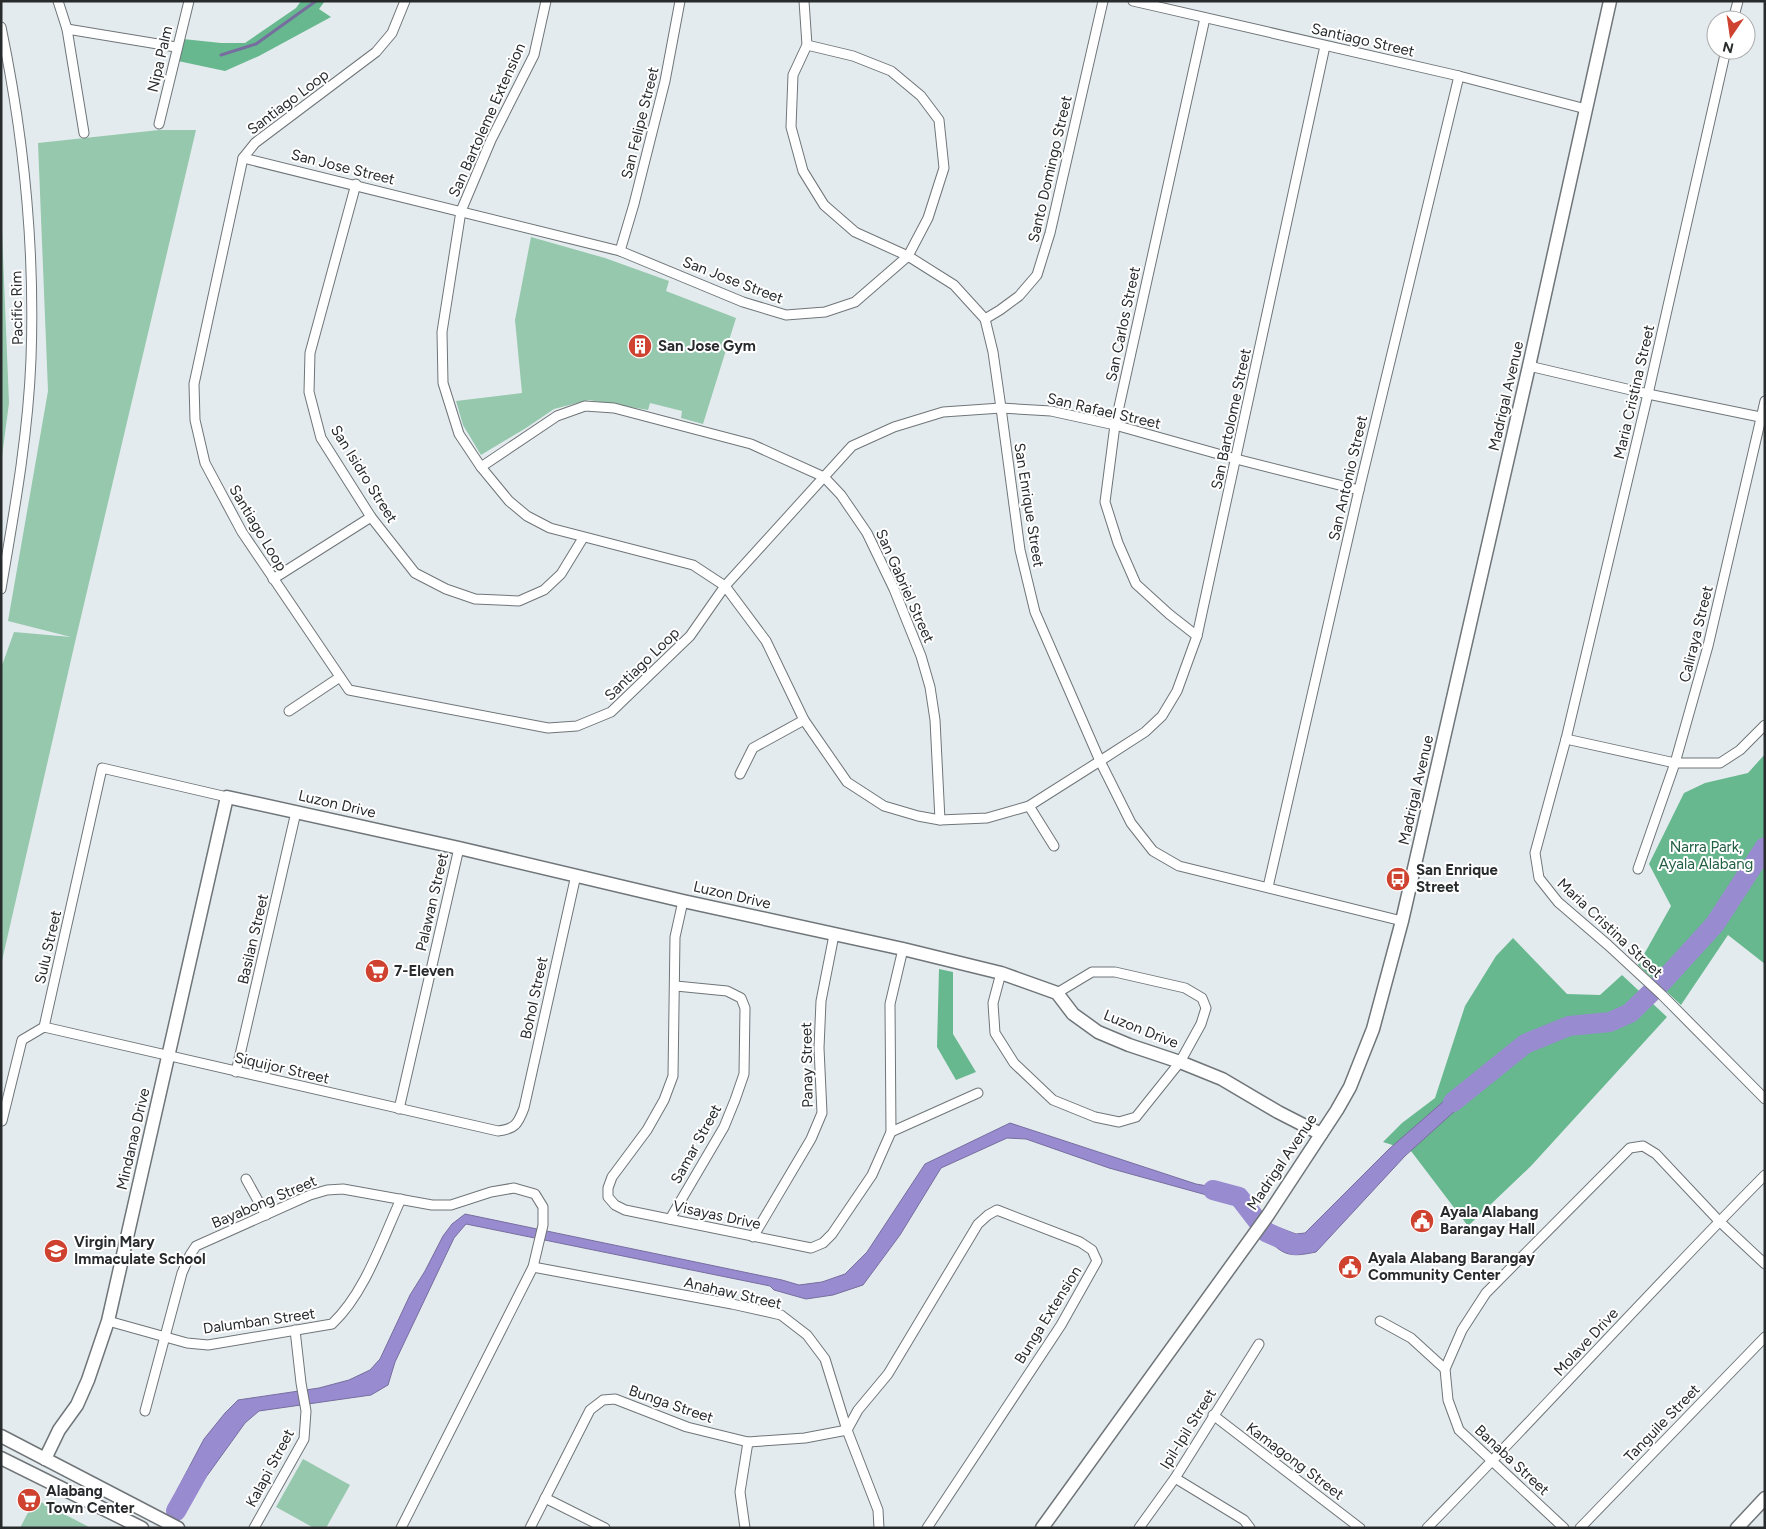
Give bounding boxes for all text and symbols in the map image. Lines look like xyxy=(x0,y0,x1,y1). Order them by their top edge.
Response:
north arrow xyxy=(1706,10,1756,60)
street label: Santiago Street xyxy=(1310,19,1417,61)
street label: Nipa Palm xyxy=(144,24,176,94)
text: N xyxy=(1721,38,1735,57)
street label: San Bartoleme Extension xyxy=(445,40,529,200)
street label: Santiago Loop xyxy=(244,65,332,138)
street label: San Felipe Street xyxy=(617,65,663,181)
street label: Santo Domingo Street xyxy=(1024,94,1076,244)
street label: San Jose Street xyxy=(289,145,397,189)
street label: San Jose Street xyxy=(680,253,786,308)
street label: San Carlos Street xyxy=(1102,265,1144,383)
street label: Pacific Rim xyxy=(7,271,27,345)
street label: Maria Cristina Street xyxy=(1610,323,1658,461)
building icon: San Jose Gym xyxy=(627,333,653,359)
place label: San Jose Gym xyxy=(658,337,756,355)
street label: Madrigal Avenue xyxy=(1485,339,1527,453)
street label: San Bartolome Street xyxy=(1207,346,1255,491)
street label: San Rafael Street xyxy=(1045,389,1163,433)
street label: San Antonio Street xyxy=(1325,413,1371,542)
street label: San Isidro Street xyxy=(327,422,401,526)
street label: San Enrique Street xyxy=(1010,442,1048,569)
street label: Santiago Loop xyxy=(225,482,291,574)
street label: San Gabriel Street xyxy=(872,526,938,646)
street label: Caliraya Street xyxy=(1675,584,1717,684)
street label: Santiago Loop xyxy=(601,624,683,704)
street label: Madrigal Avenue xyxy=(1395,733,1437,847)
street label: Luzon Drive xyxy=(296,786,378,822)
park label: Narra Park, Ayala Alabang xyxy=(1659,838,1753,873)
street label: Palawan Street xyxy=(412,851,452,953)
place label: San Enrique Street xyxy=(1416,861,1499,896)
bus stop icon: San Enrique Street xyxy=(1385,866,1411,892)
street label: Maria Cristina Street xyxy=(1554,875,1667,982)
street label: Luzon Drive xyxy=(691,877,773,913)
street label: Basilan Street xyxy=(234,892,272,986)
street label: Sulu Street xyxy=(31,908,65,986)
street label: Bohol Street xyxy=(516,955,552,1041)
supermarket icon: 7-Eleven xyxy=(364,958,390,984)
place label: 7-Eleven xyxy=(394,962,454,980)
street label: Luzon Drive xyxy=(1101,1006,1181,1052)
street label: Panay Street xyxy=(797,1022,817,1108)
street label: Siquijor Street xyxy=(233,1048,331,1088)
street label: Mindanao Drive xyxy=(113,1086,153,1192)
street label: Samar Street xyxy=(667,1101,725,1187)
street label: Madrigal Avenue xyxy=(1243,1111,1321,1213)
street label: Bayabong Street xyxy=(209,1172,320,1232)
street label: Visayas Drive xyxy=(672,1197,762,1233)
place label: Ayala Alabang Barangay Hall xyxy=(1440,1203,1539,1238)
public building icon: Ayala Alabang Barangay Hall xyxy=(1409,1208,1435,1234)
place label: Virgin Mary Immaculate School xyxy=(74,1233,206,1268)
school or university icon: Virgin Mary Immaculate School xyxy=(43,1238,69,1264)
place label: Ayala Alabang Barangay Community Center xyxy=(1368,1249,1535,1284)
public building icon: Ayala Alabang Barangay Community Center xyxy=(1337,1254,1363,1280)
street label: Bunga Extension xyxy=(1011,1263,1085,1367)
street label: Anahaw Street xyxy=(682,1273,784,1313)
street label: Dalumban Street xyxy=(202,1304,316,1338)
street label: Molave Drive xyxy=(1550,1304,1622,1380)
street label: Tanguile Street xyxy=(1620,1380,1704,1466)
street label: Bunga Street xyxy=(626,1381,716,1427)
street label: Ipil-Ipil Street xyxy=(1156,1385,1220,1473)
street label: Kamagong Street xyxy=(1243,1418,1348,1504)
street label: Banaba Street xyxy=(1471,1421,1553,1499)
street label: Kalapi Street xyxy=(242,1426,298,1510)
place label: Alabang Town Center xyxy=(46,1482,135,1517)
supermarket icon: Alabang Town Center xyxy=(16,1487,42,1513)

